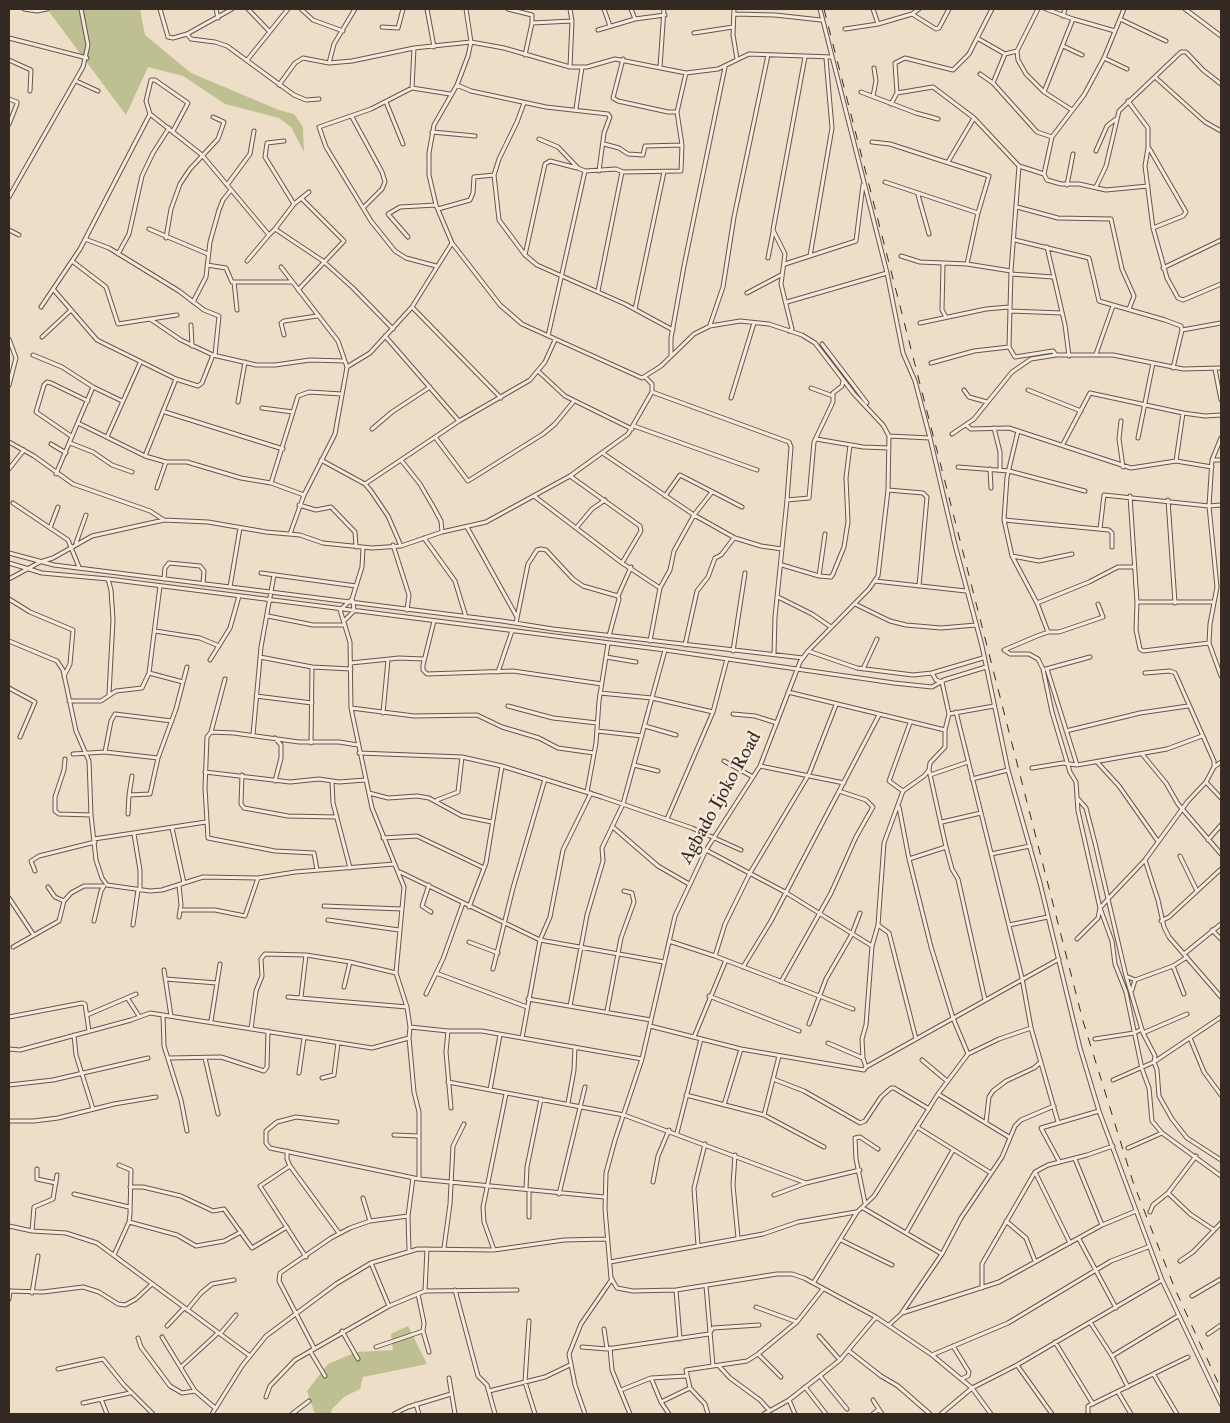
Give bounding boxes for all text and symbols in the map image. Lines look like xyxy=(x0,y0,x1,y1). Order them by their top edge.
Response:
street label: Agbado Ijoko Road xyxy=(675,728,767,868)

